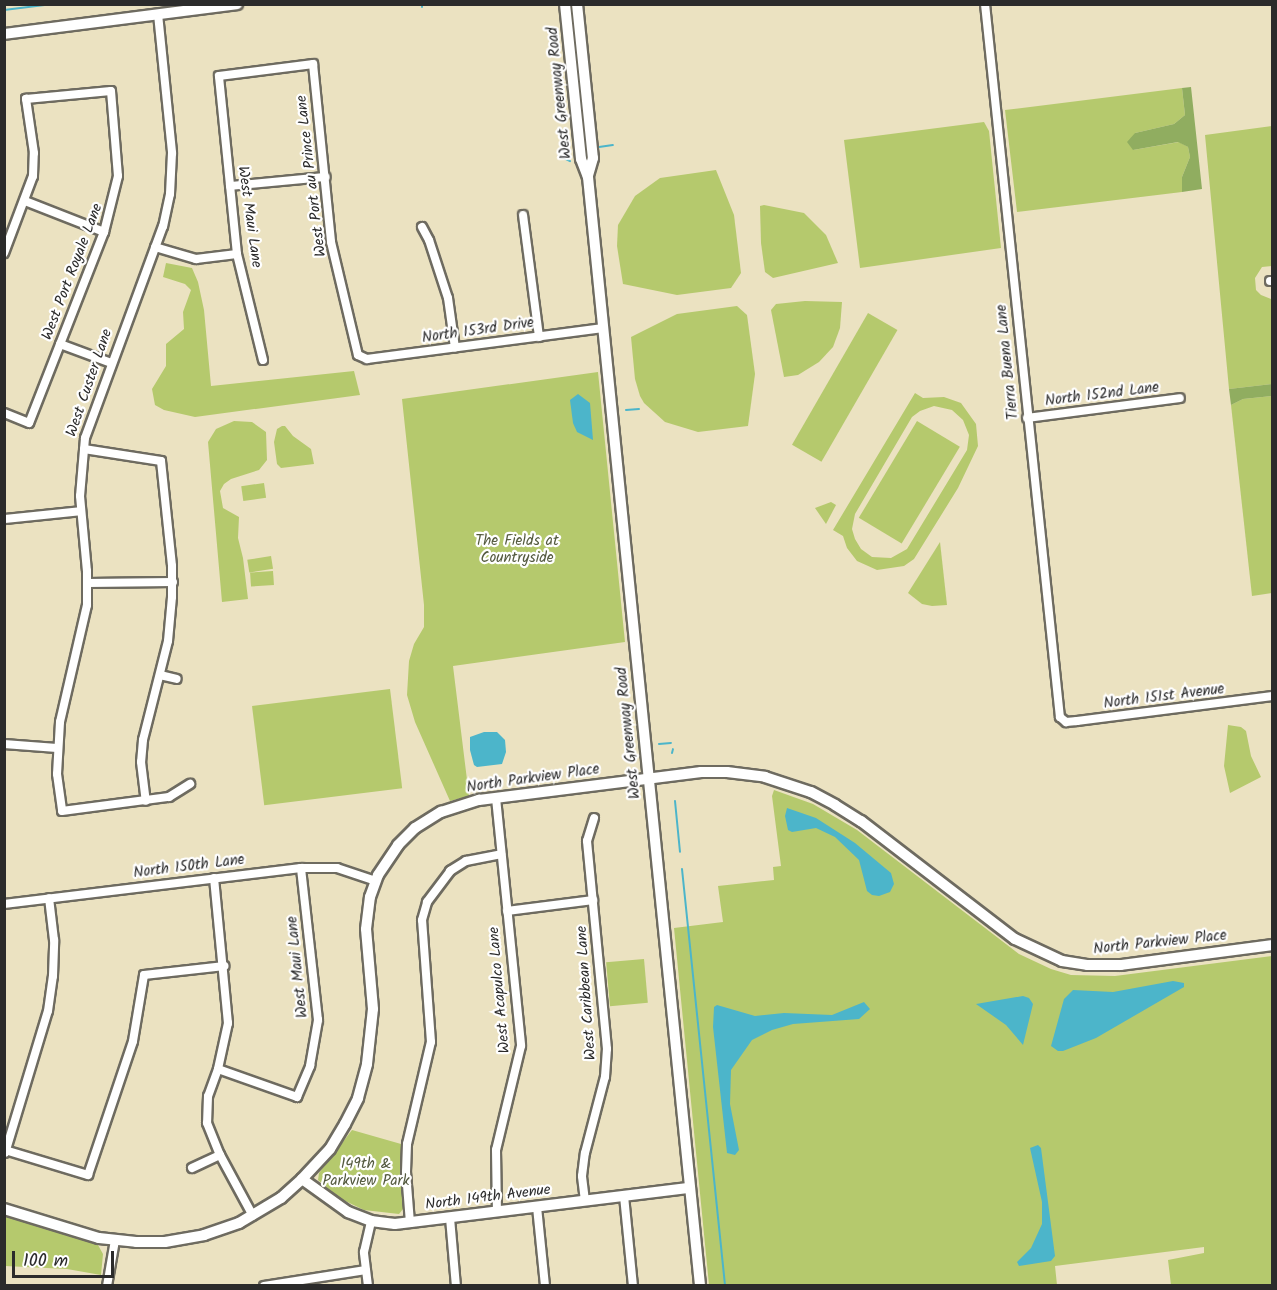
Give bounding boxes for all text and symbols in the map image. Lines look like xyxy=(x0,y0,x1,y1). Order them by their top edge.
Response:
street label: West Greenway Road xyxy=(544,26,576,160)
street label: West Port au Prince Lane xyxy=(293,94,331,258)
street label: West Maui Lane xyxy=(233,165,265,269)
street label: West Port Royale Lane xyxy=(39,201,107,343)
street label: Tierra Buena Lane xyxy=(993,303,1023,421)
street label: North 153rd Drive xyxy=(421,314,535,348)
street label: West Custer Lane xyxy=(63,327,117,439)
street label: North 152nd Lane xyxy=(1044,379,1160,411)
park label: The Fields at Countryside xyxy=(475,532,559,567)
street label: West Greenway Road xyxy=(613,666,645,800)
street label: North 151st Avenue xyxy=(1103,681,1225,713)
street label: North Parkview Place xyxy=(465,761,601,797)
street label: North 150th Lane xyxy=(132,851,246,883)
street label: West Maui Lane xyxy=(284,915,312,1019)
street label: West Caribbean Lane xyxy=(573,925,601,1061)
street label: West Acapulco Lane xyxy=(485,926,515,1054)
street label: North Parkview Place xyxy=(1092,927,1228,959)
park label: 149th & Parkview Park xyxy=(322,1155,410,1190)
street label: North 149th Avenue xyxy=(424,1181,552,1215)
scale bar xyxy=(15,1239,117,1277)
text: 100 m xyxy=(23,1247,68,1276)

